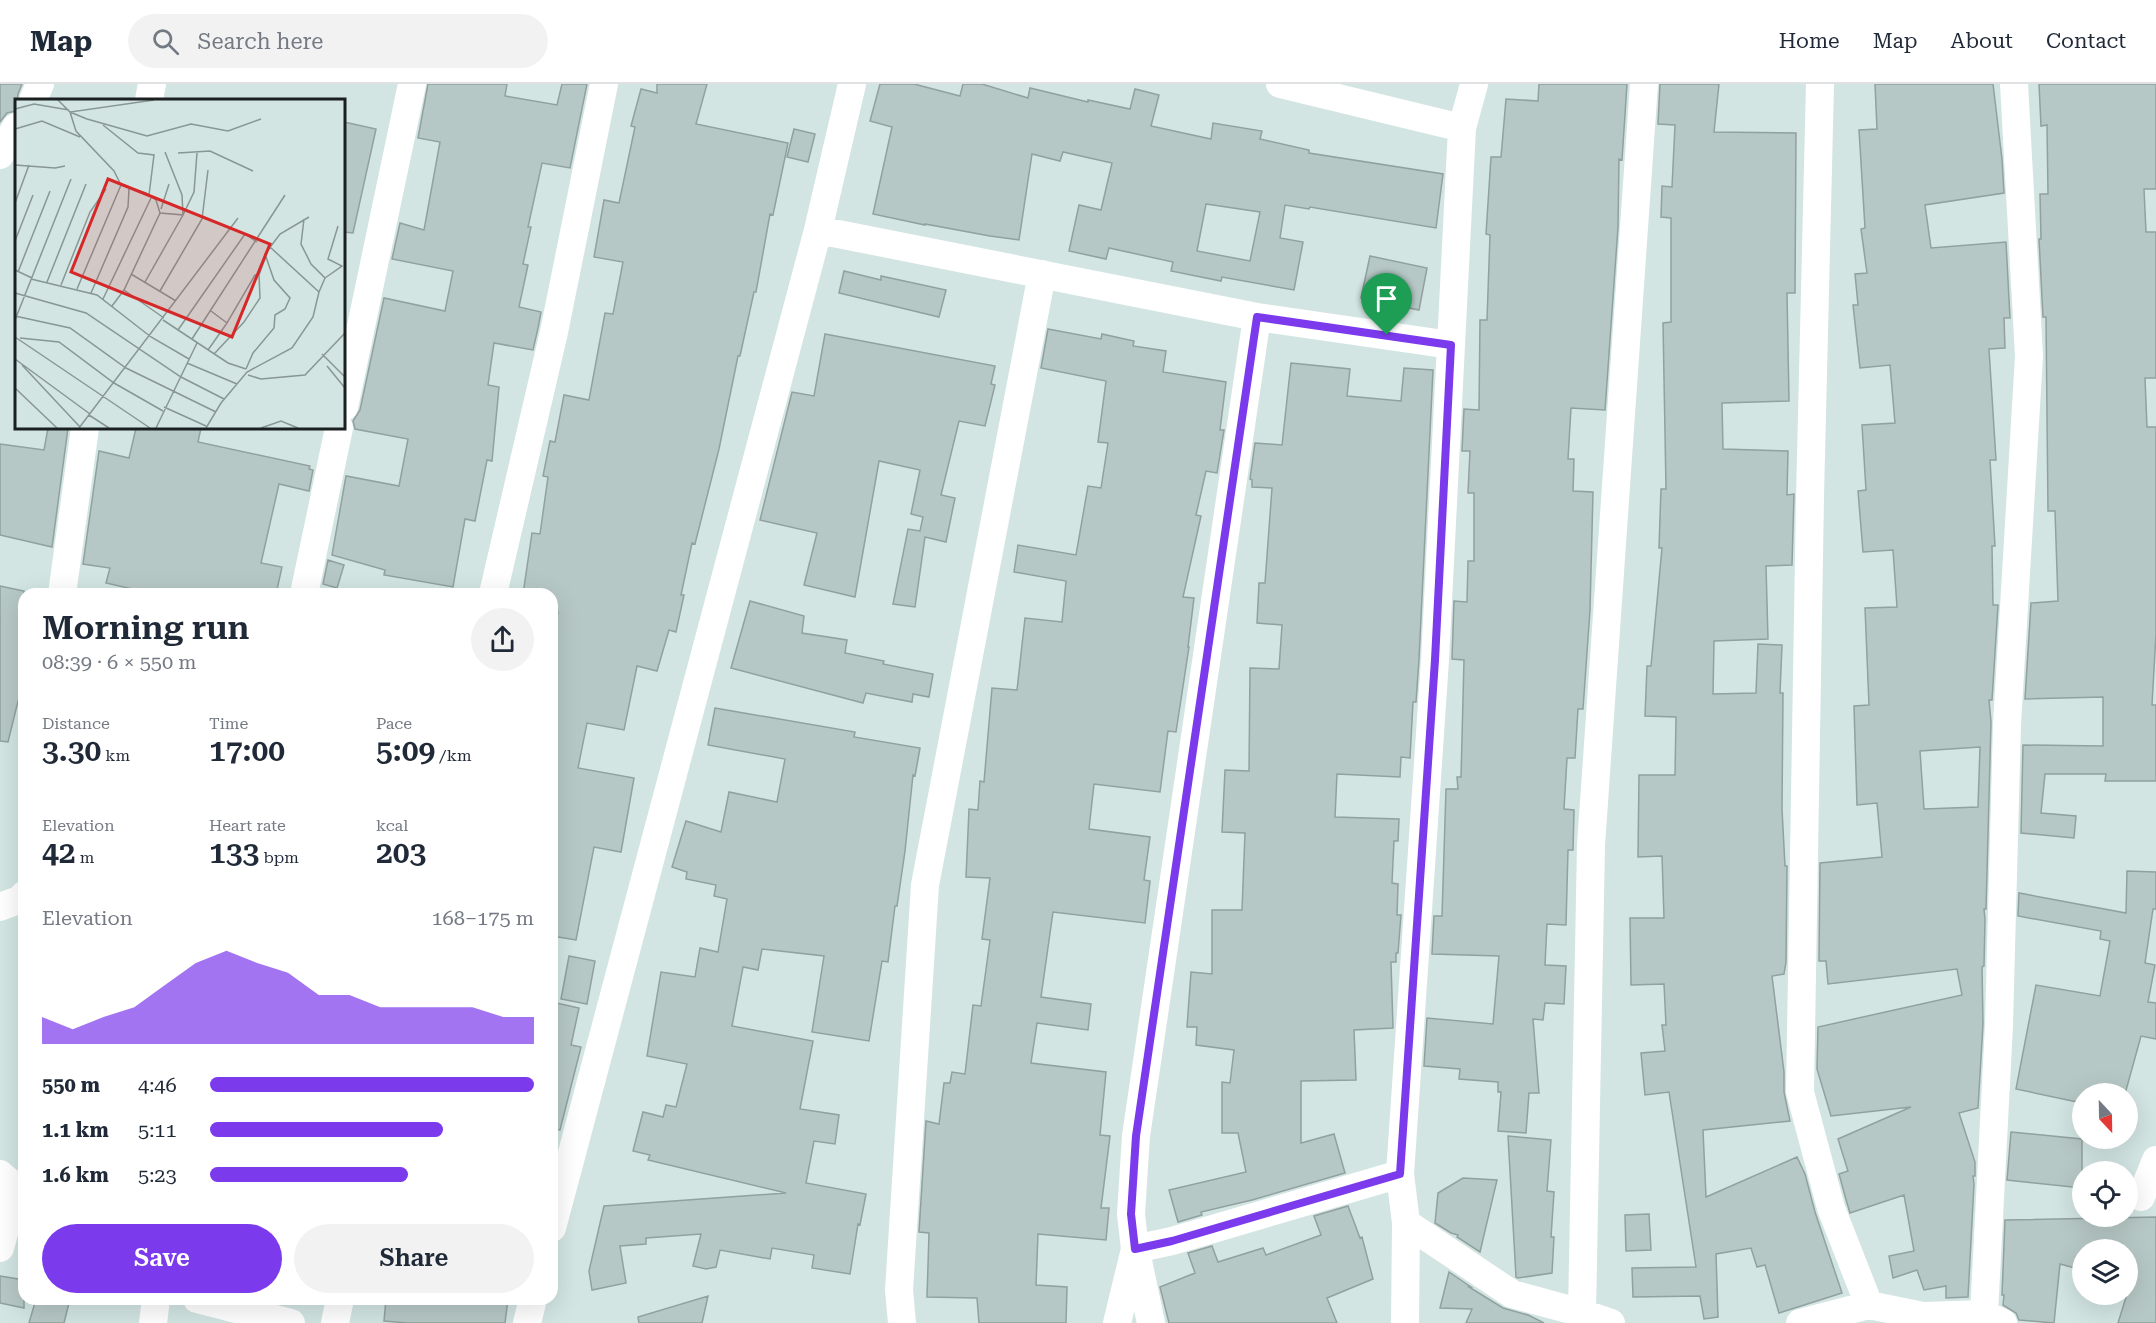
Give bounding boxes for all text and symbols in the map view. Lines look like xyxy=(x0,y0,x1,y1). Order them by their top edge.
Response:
search box xyxy=(128,14,548,68)
text: Map xyxy=(30,25,92,58)
icon: search xyxy=(149,25,182,58)
text: Search here xyxy=(197,29,323,54)
text: Home xyxy=(1779,29,1840,53)
text: Map xyxy=(1873,29,1918,53)
text: About xyxy=(1951,29,2013,53)
text: Contact xyxy=(2046,29,2126,53)
inset map xyxy=(15,99,345,429)
pin xyxy=(1361,273,1412,335)
icon: arrive xyxy=(1370,282,1403,315)
text: Morning run xyxy=(42,608,249,647)
button: share xyxy=(471,608,534,671)
text: 08:39 · 6 × 550 m xyxy=(42,650,197,674)
text: Distance xyxy=(42,714,110,733)
text: Time xyxy=(209,714,248,733)
text: Pace xyxy=(376,714,412,733)
text: 3.30 xyxy=(42,733,101,768)
text: 17:00 xyxy=(209,733,285,768)
text: 5:09 xyxy=(376,733,435,768)
text: km xyxy=(101,746,130,765)
text: /km xyxy=(435,746,472,765)
text: Elevation xyxy=(42,816,115,835)
text: Heart rate xyxy=(209,816,286,835)
text: kcal xyxy=(376,816,408,835)
text: 42 xyxy=(42,835,76,870)
text: 133 xyxy=(209,835,259,870)
text: 203 xyxy=(376,835,426,870)
text: m xyxy=(76,848,94,867)
text: bpm xyxy=(259,848,299,867)
text: Elevation xyxy=(42,906,133,930)
text: 168–175 m xyxy=(431,906,534,930)
text: 550 m xyxy=(42,1073,100,1097)
text: 4:46 xyxy=(138,1073,177,1097)
north arrow xyxy=(2072,1083,2138,1149)
map controls xyxy=(2072,1083,2138,1305)
text: 1.1 km xyxy=(42,1118,109,1142)
text: 5:11 xyxy=(138,1118,177,1142)
button: locate xyxy=(2072,1161,2138,1227)
text: 1.6 km xyxy=(42,1163,109,1187)
text: 5:23 xyxy=(138,1163,177,1187)
button: Save xyxy=(42,1224,282,1293)
button: Share xyxy=(294,1224,534,1293)
button: layers xyxy=(2072,1239,2138,1305)

